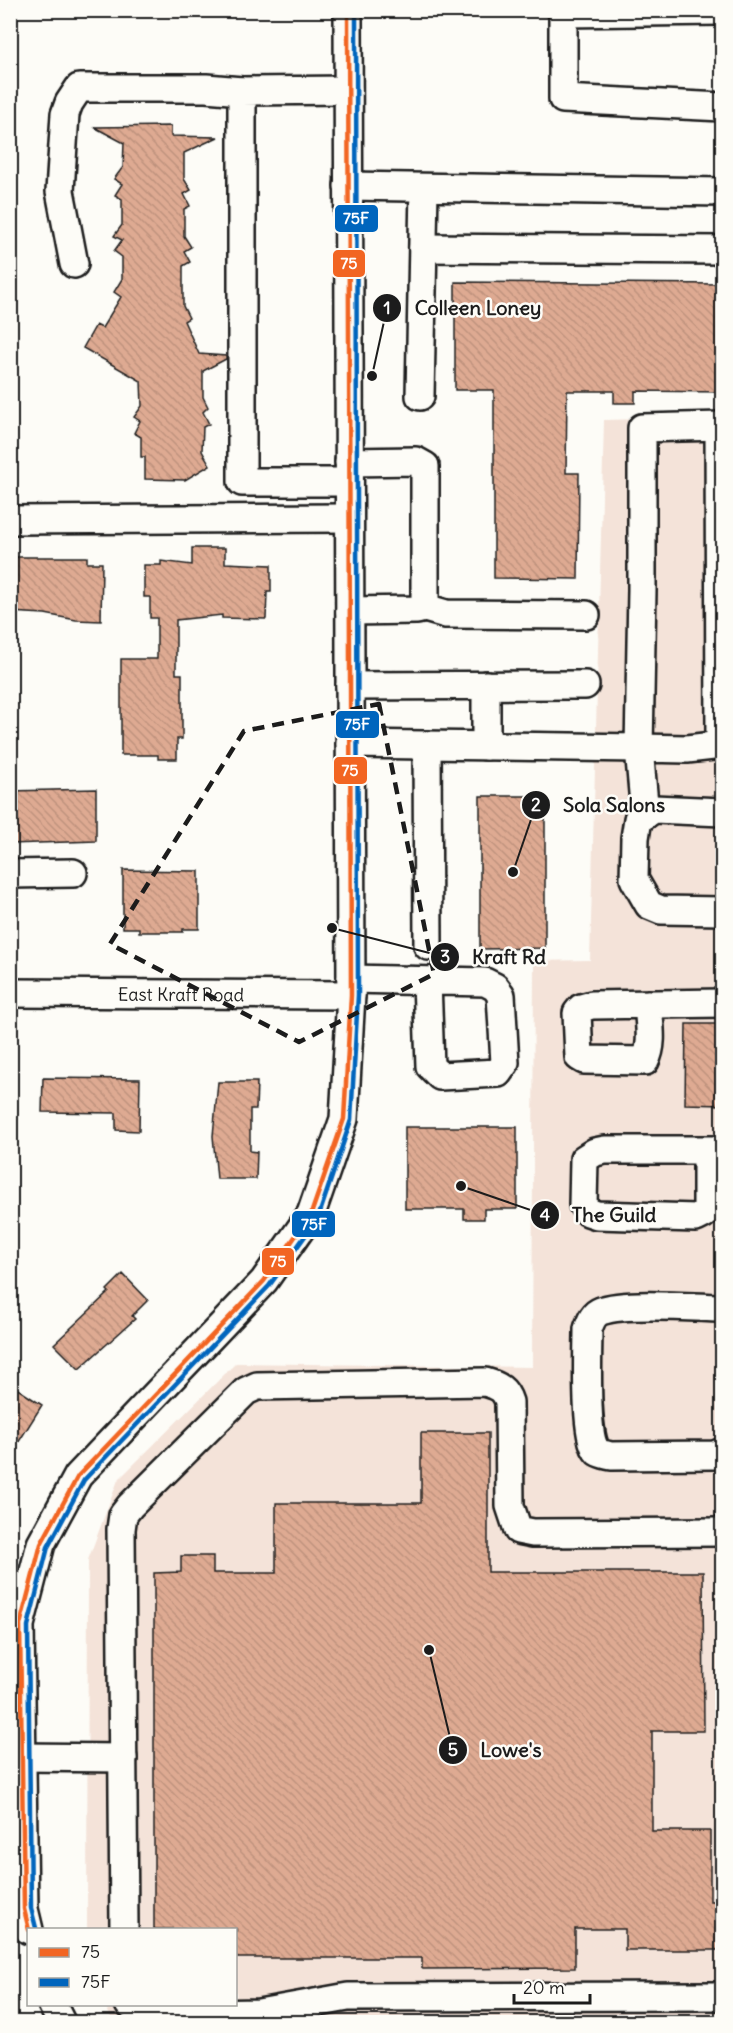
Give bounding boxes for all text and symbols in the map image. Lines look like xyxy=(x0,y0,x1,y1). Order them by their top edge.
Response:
line badge: 75F xyxy=(334,204,379,233)
text: 75F xyxy=(343,208,369,228)
line badge: 75 xyxy=(332,249,366,278)
text: 75 xyxy=(340,253,358,273)
callout: Colleen Loney xyxy=(372,289,553,327)
text: Colleen Loney xyxy=(415,295,541,320)
text: 1 xyxy=(383,296,391,319)
line badge: 75F xyxy=(335,710,380,739)
text: 75F xyxy=(344,714,370,734)
line badge: 75 xyxy=(333,756,368,785)
text: 75 xyxy=(341,760,359,780)
callout: Sola Salons xyxy=(521,786,677,824)
text: Sola Salons xyxy=(563,792,665,817)
text: 2 xyxy=(531,793,541,816)
callout: Kraft Rd xyxy=(430,938,558,976)
text: Kraft Rd xyxy=(472,944,546,969)
text: 3 xyxy=(440,945,450,968)
street label: East Kraft Road xyxy=(118,982,245,1006)
callout: The Guild xyxy=(530,1196,668,1234)
text: The Guild xyxy=(572,1202,656,1227)
text: 4 xyxy=(540,1203,551,1226)
line badge: 75F xyxy=(291,1210,336,1238)
text: 75F xyxy=(301,1214,327,1234)
line badge: 75 xyxy=(261,1247,295,1276)
text: 75 xyxy=(269,1251,287,1271)
callout: Lowe's xyxy=(438,1731,554,1769)
text: Lowe's xyxy=(480,1737,542,1762)
text: 5 xyxy=(448,1738,458,1761)
legend xyxy=(27,1928,237,2006)
text: 75 xyxy=(81,1940,100,1963)
scale bar xyxy=(514,1967,590,2005)
text: 75F xyxy=(81,1970,110,1993)
text: 20 m xyxy=(523,1976,565,1999)

